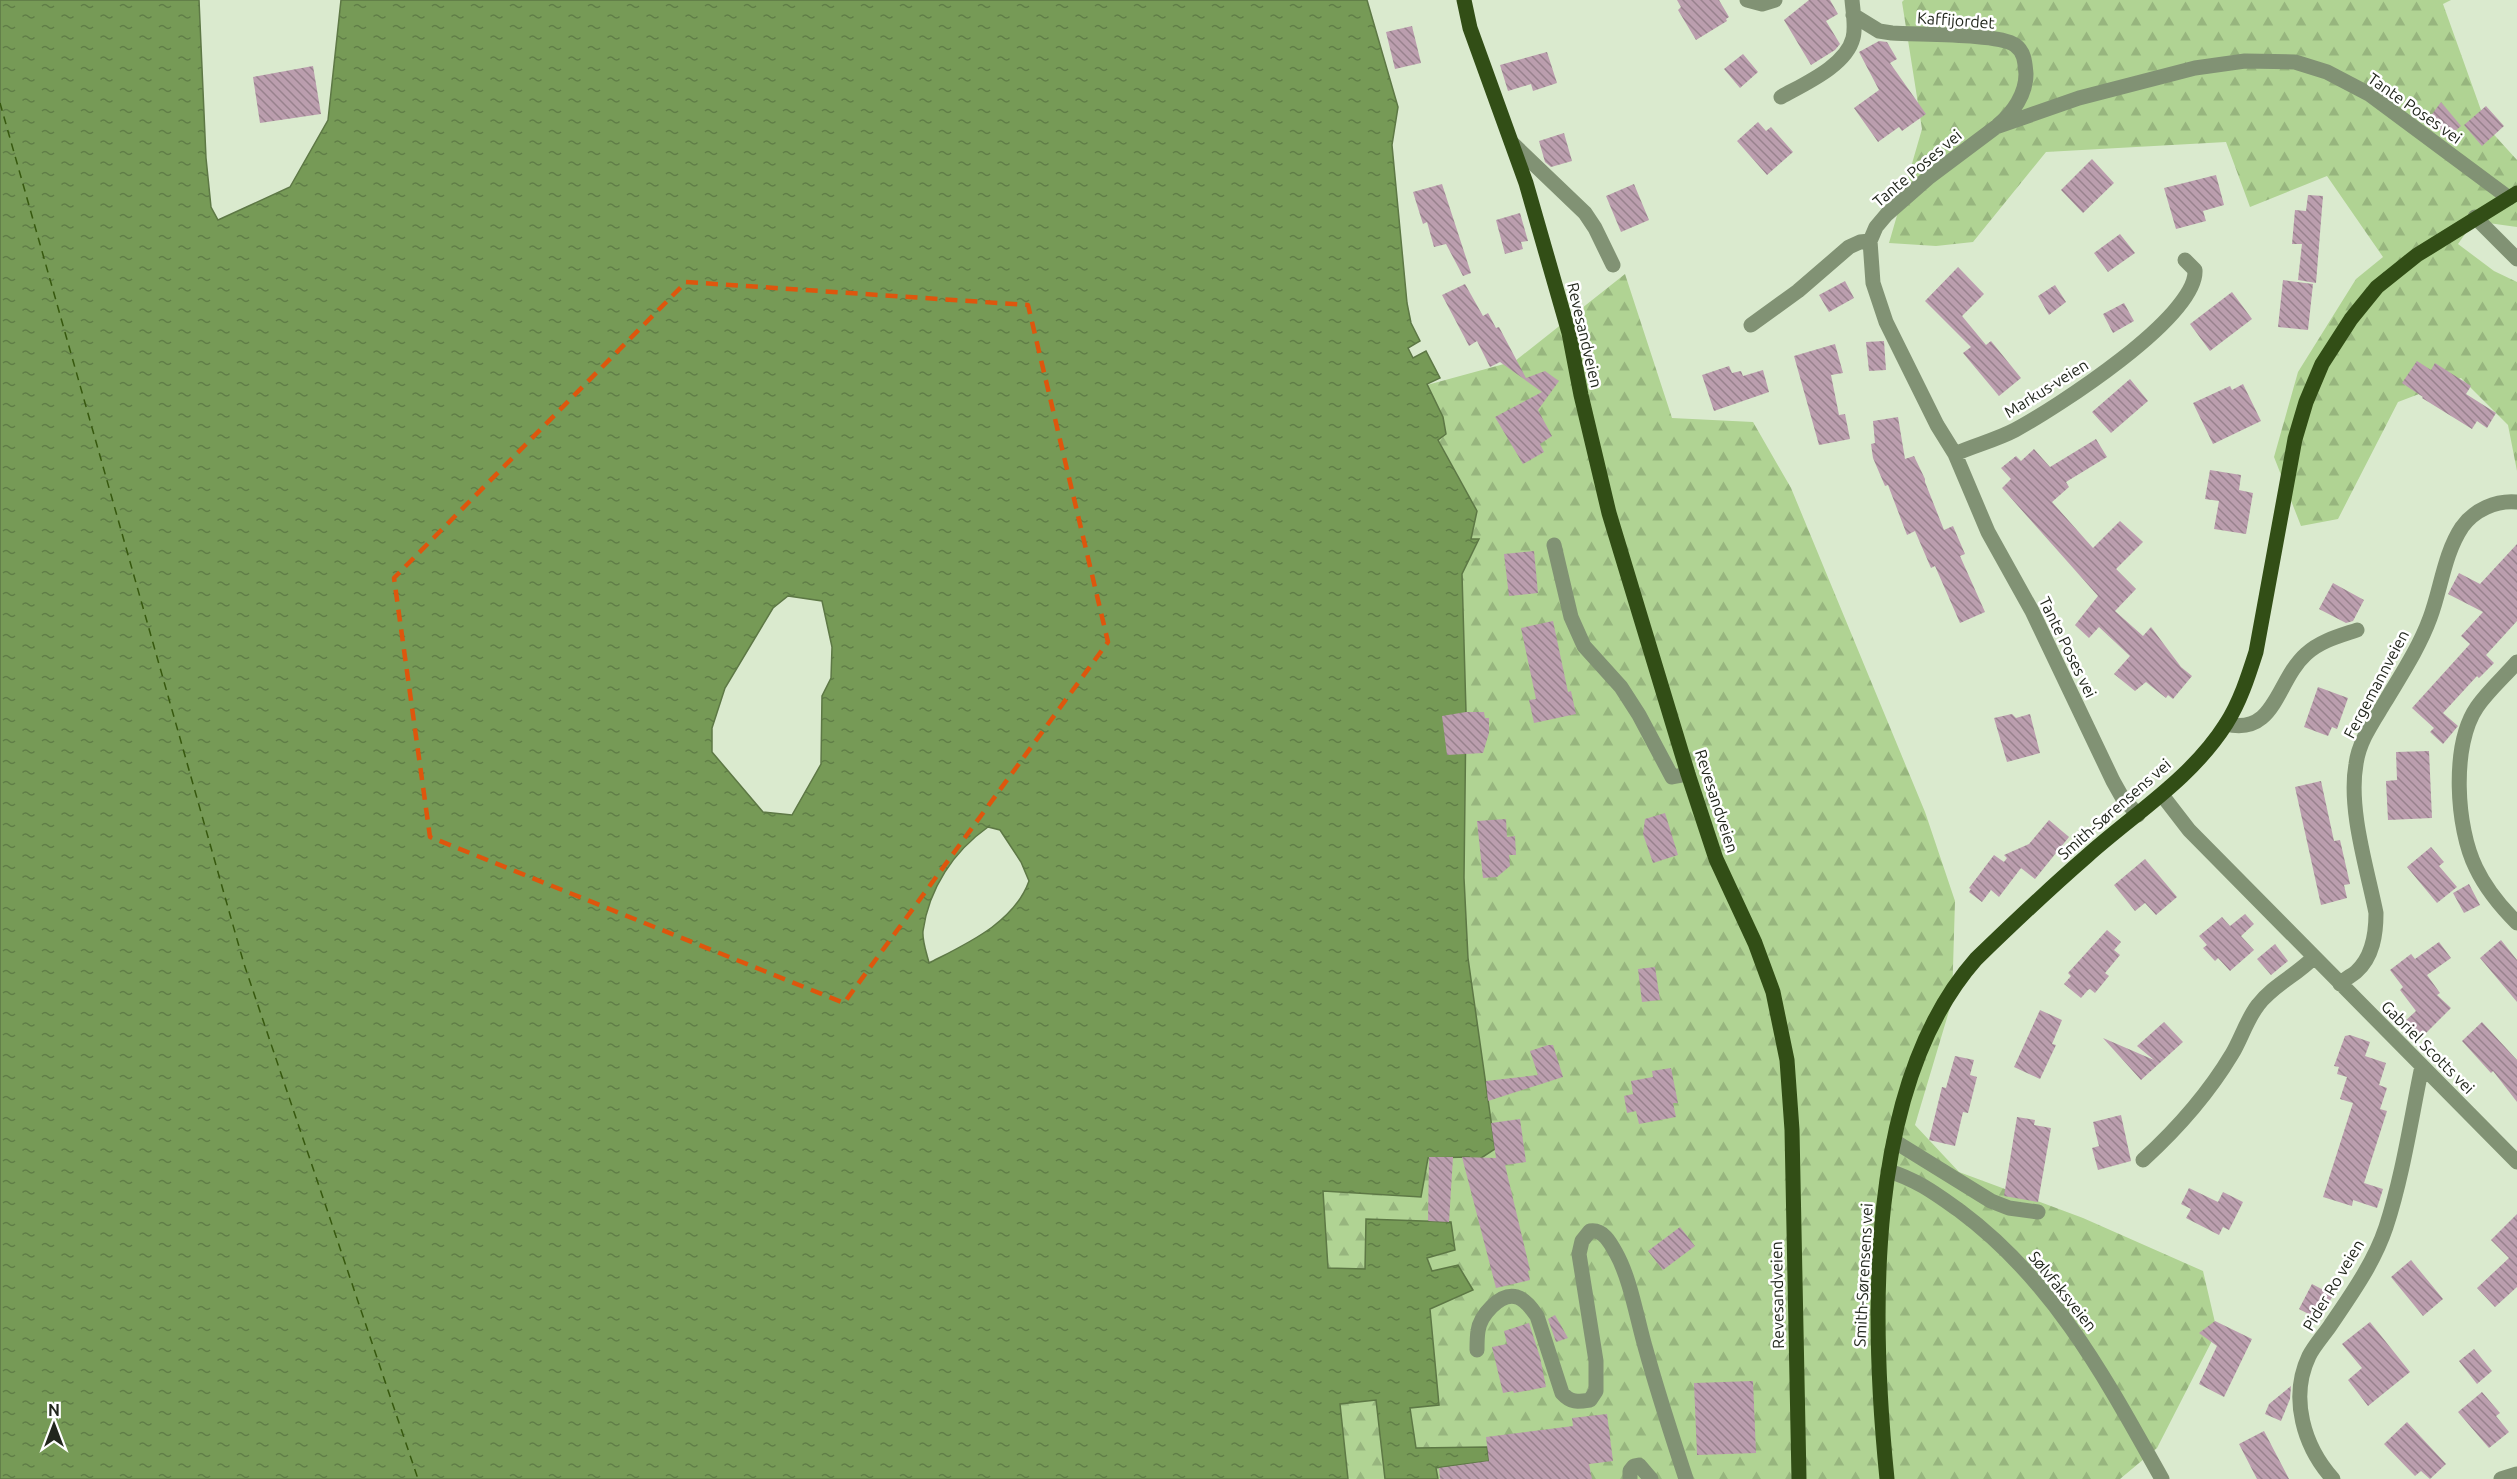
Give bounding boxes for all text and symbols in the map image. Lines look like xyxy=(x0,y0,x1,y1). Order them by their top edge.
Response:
street label: Kaffijordet xyxy=(1917,8,1996,32)
street label: Tante Poses vei xyxy=(2365,69,2465,147)
street label: Tante Poses vei xyxy=(1869,126,1965,210)
street label: Revesandveien xyxy=(1564,281,1606,389)
street label: Markus-veien xyxy=(2001,355,2091,421)
street label: Tante Poses vei xyxy=(2036,594,2100,700)
street label: Fergemannveien xyxy=(2340,627,2412,741)
street label: Revesandveien xyxy=(1692,747,1742,855)
street label: Smith-Sørensens vei xyxy=(2054,755,2174,863)
street label: Gabriel Scotts vei xyxy=(2378,997,2478,1097)
street label: Smith-Sørensens vei xyxy=(1850,1203,1876,1347)
street label: Pider Ro veien xyxy=(2299,1236,2367,1334)
street label: Revesandveien xyxy=(1767,1241,1787,1349)
street label: Sølvfaksveien xyxy=(2025,1247,2101,1335)
north arrow xyxy=(24,1395,84,1455)
text: N xyxy=(48,1401,60,1419)

